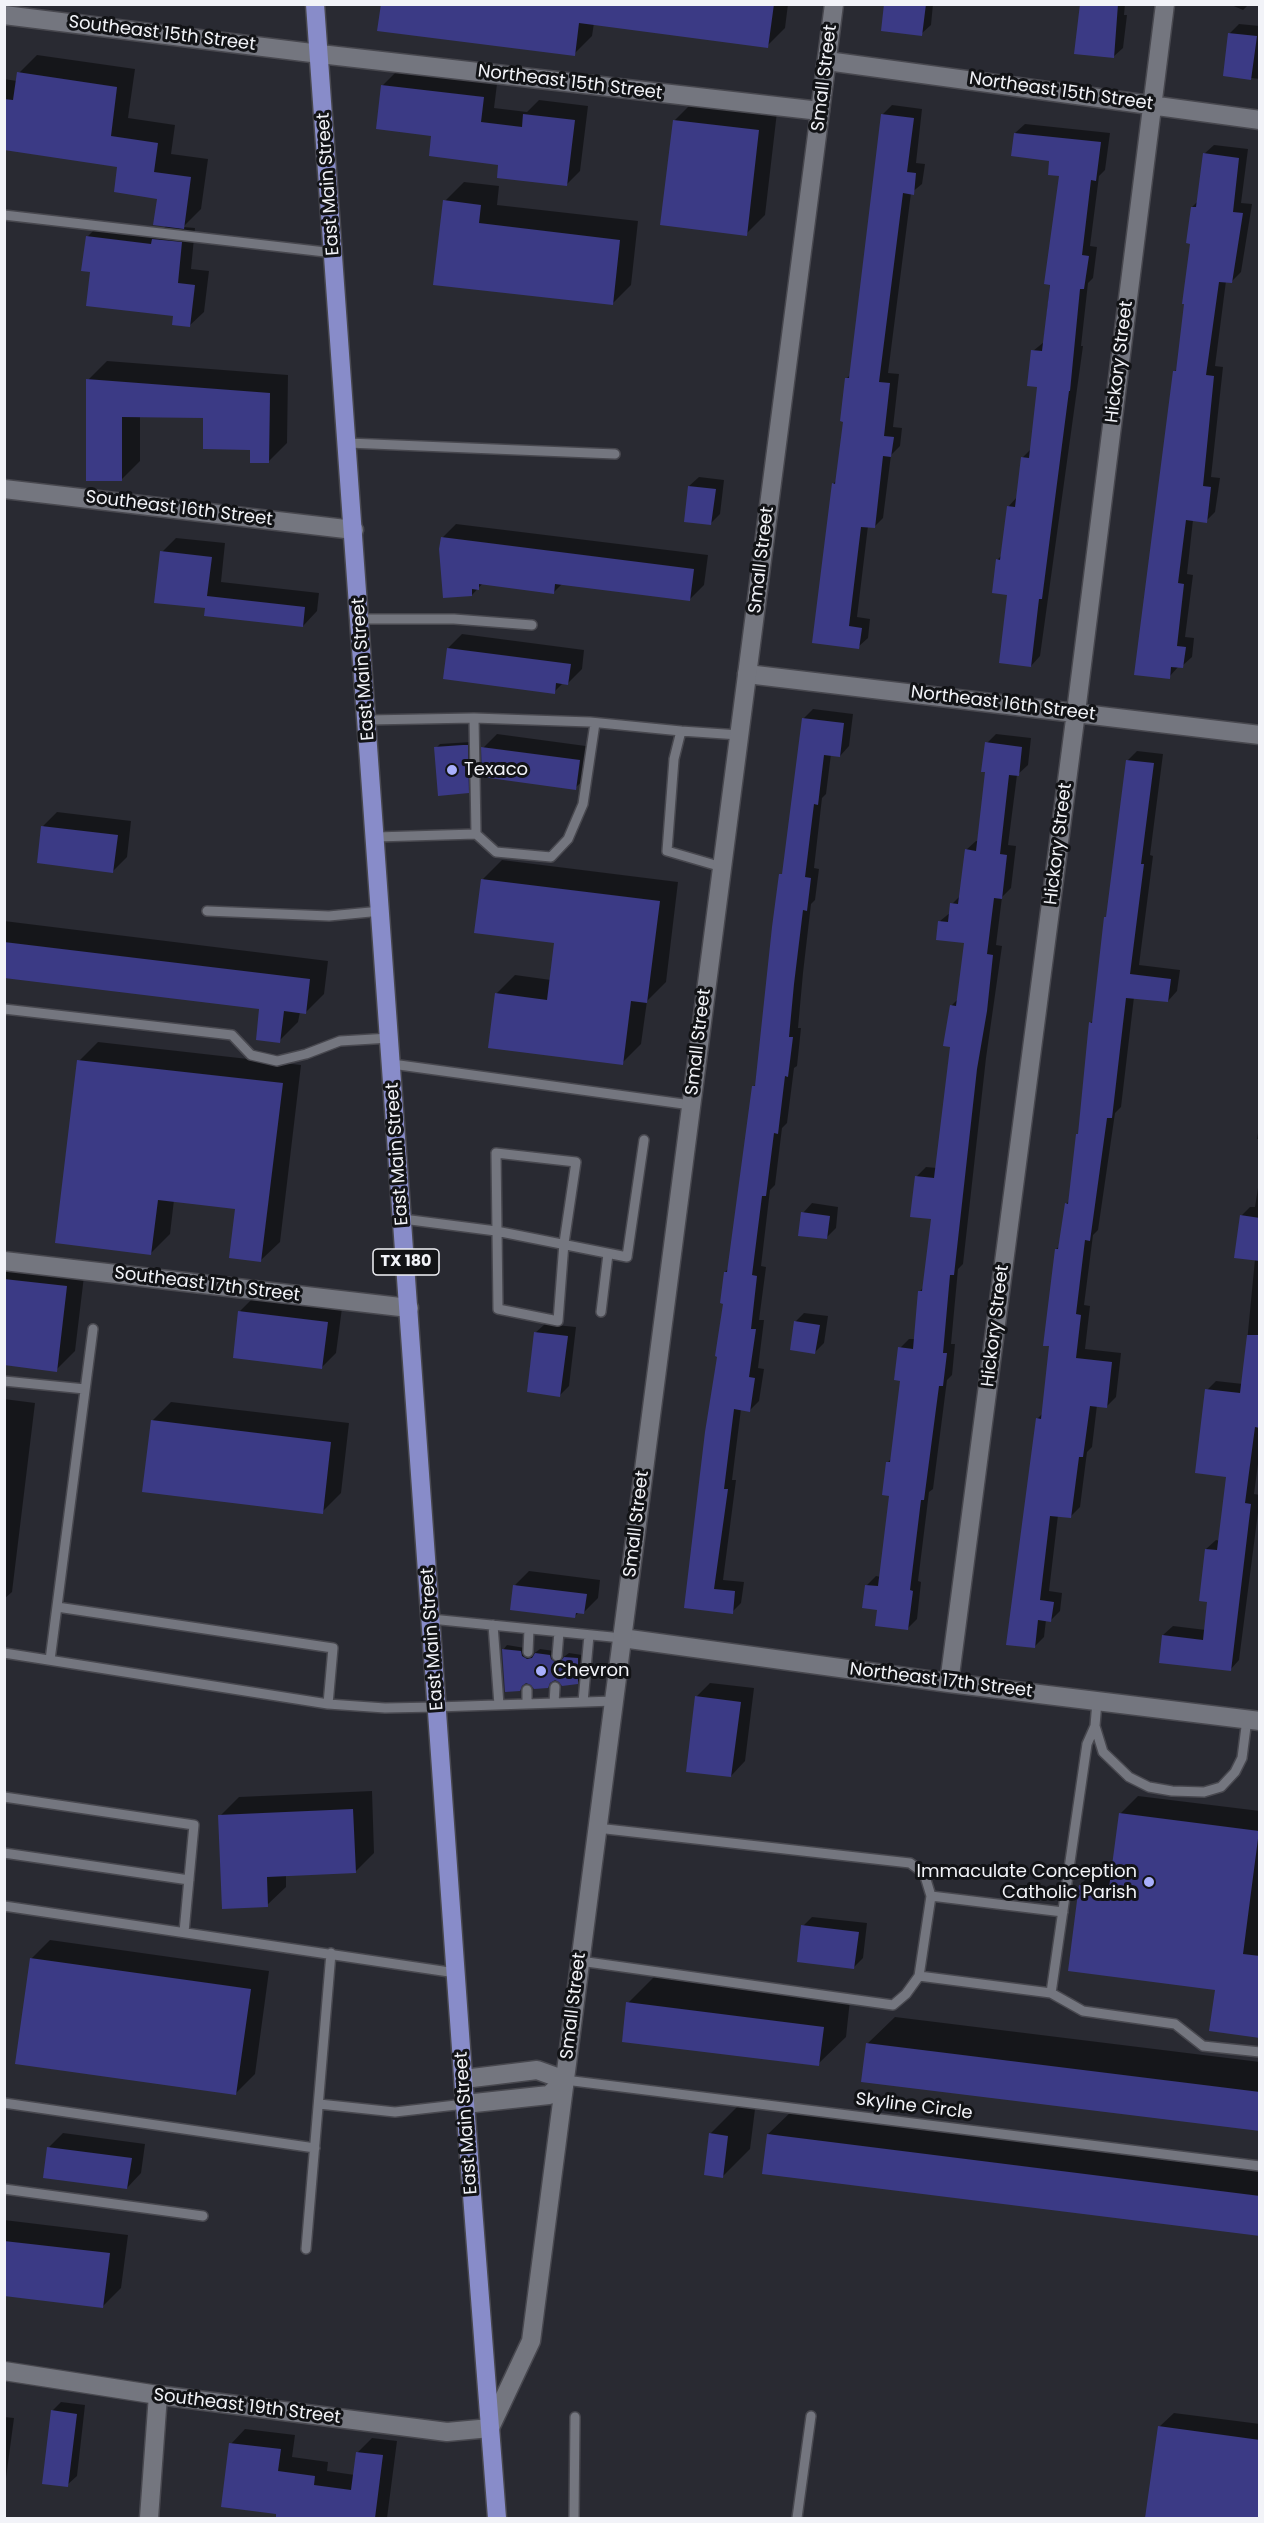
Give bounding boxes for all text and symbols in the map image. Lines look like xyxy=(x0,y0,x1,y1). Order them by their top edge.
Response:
street label: Southeast 15th Street xyxy=(67,12,257,56)
street label: Small Street xyxy=(808,23,842,133)
street label: Northeast 15th Street xyxy=(477,61,663,105)
street label: Northeast 15th Street xyxy=(968,68,1154,116)
street label: East Main Street xyxy=(313,112,345,256)
street label: Hickory Street xyxy=(1102,300,1138,424)
street label: Southeast 16th Street xyxy=(84,487,274,531)
street label: Small Street xyxy=(745,505,779,615)
street label: East Main Street xyxy=(348,597,380,741)
street label: Northeast 16th Street xyxy=(909,682,1097,726)
place label: Texaco xyxy=(464,759,528,781)
marker: Texaco xyxy=(445,763,459,777)
street label: Hickory Street xyxy=(1041,782,1077,906)
street label: Small Street xyxy=(682,987,716,1097)
street label: East Main Street xyxy=(382,1082,414,1226)
road number: TX 180 xyxy=(373,1249,439,1275)
street label: Southeast 17th Street xyxy=(113,1263,301,1307)
street label: Hickory Street xyxy=(978,1264,1014,1388)
street label: Small Street xyxy=(620,1469,654,1579)
street label: East Main Street xyxy=(417,1567,449,1711)
street label: Northeast 17th Street xyxy=(848,1659,1034,1703)
place label: Chevron xyxy=(553,1660,629,1682)
marker: Chevron xyxy=(534,1664,548,1678)
place label: Immaculate Conception Catholic Parish xyxy=(917,1861,1137,1904)
marker: Immaculate Conception Catholic Parish xyxy=(1142,1875,1156,1889)
street label: Small Street xyxy=(557,1951,591,2061)
street label: East Main Street xyxy=(451,2051,483,2195)
street label: Skyline Circle xyxy=(854,2089,974,2125)
street label: Southeast 19th Street xyxy=(152,2385,342,2429)

